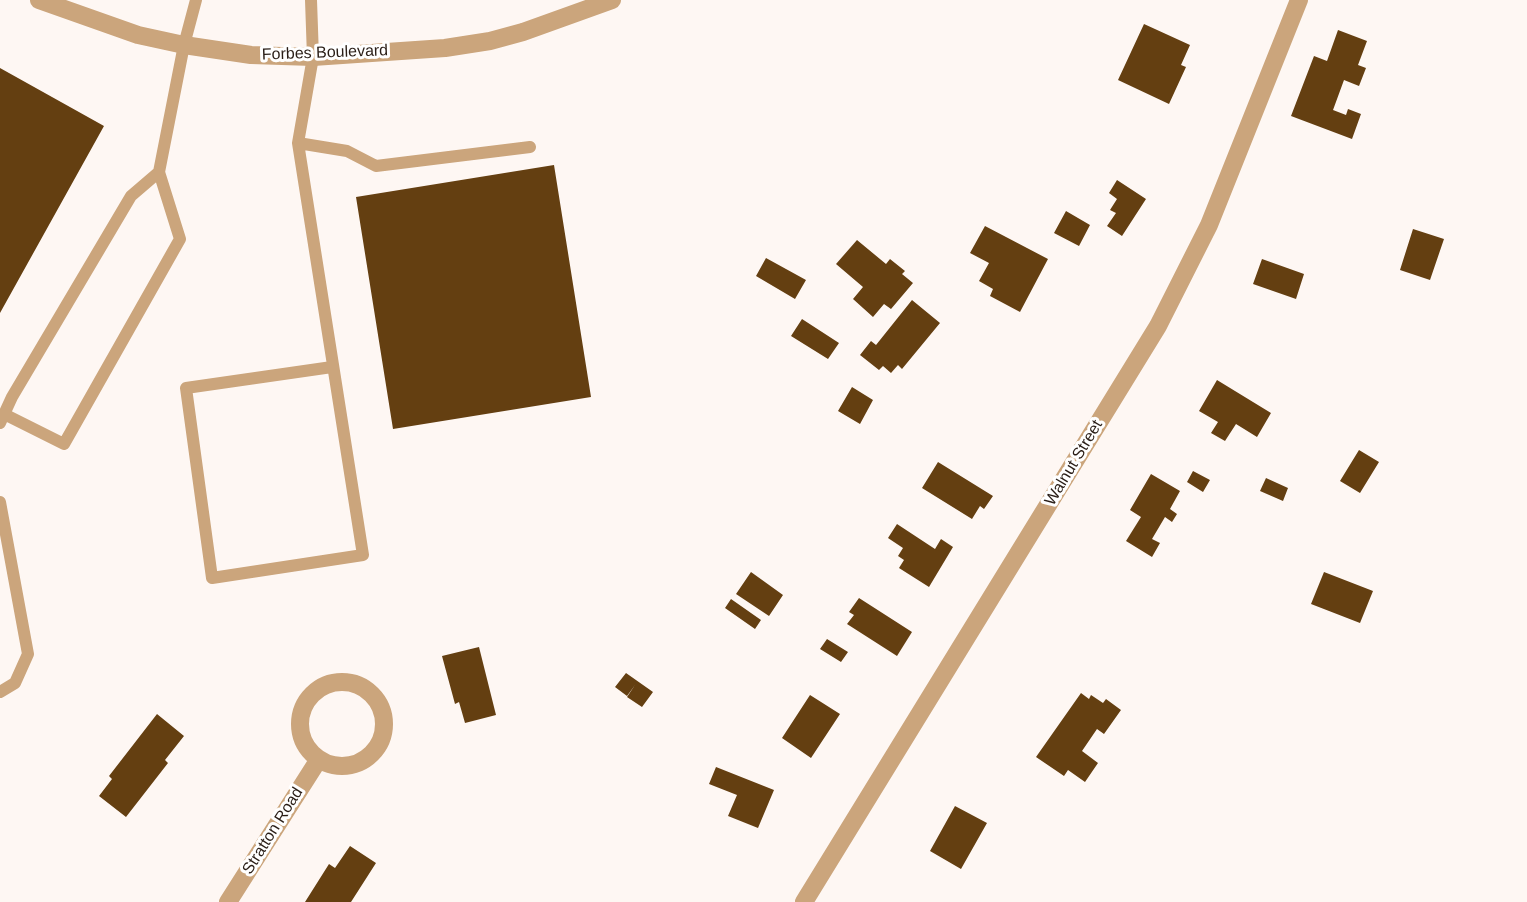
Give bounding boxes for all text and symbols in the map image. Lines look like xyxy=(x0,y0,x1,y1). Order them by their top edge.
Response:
street label: Forbes Boulevard xyxy=(262,41,388,65)
street label: Walnut Street xyxy=(1041,417,1107,509)
street label: Stratton Road xyxy=(239,784,307,878)

